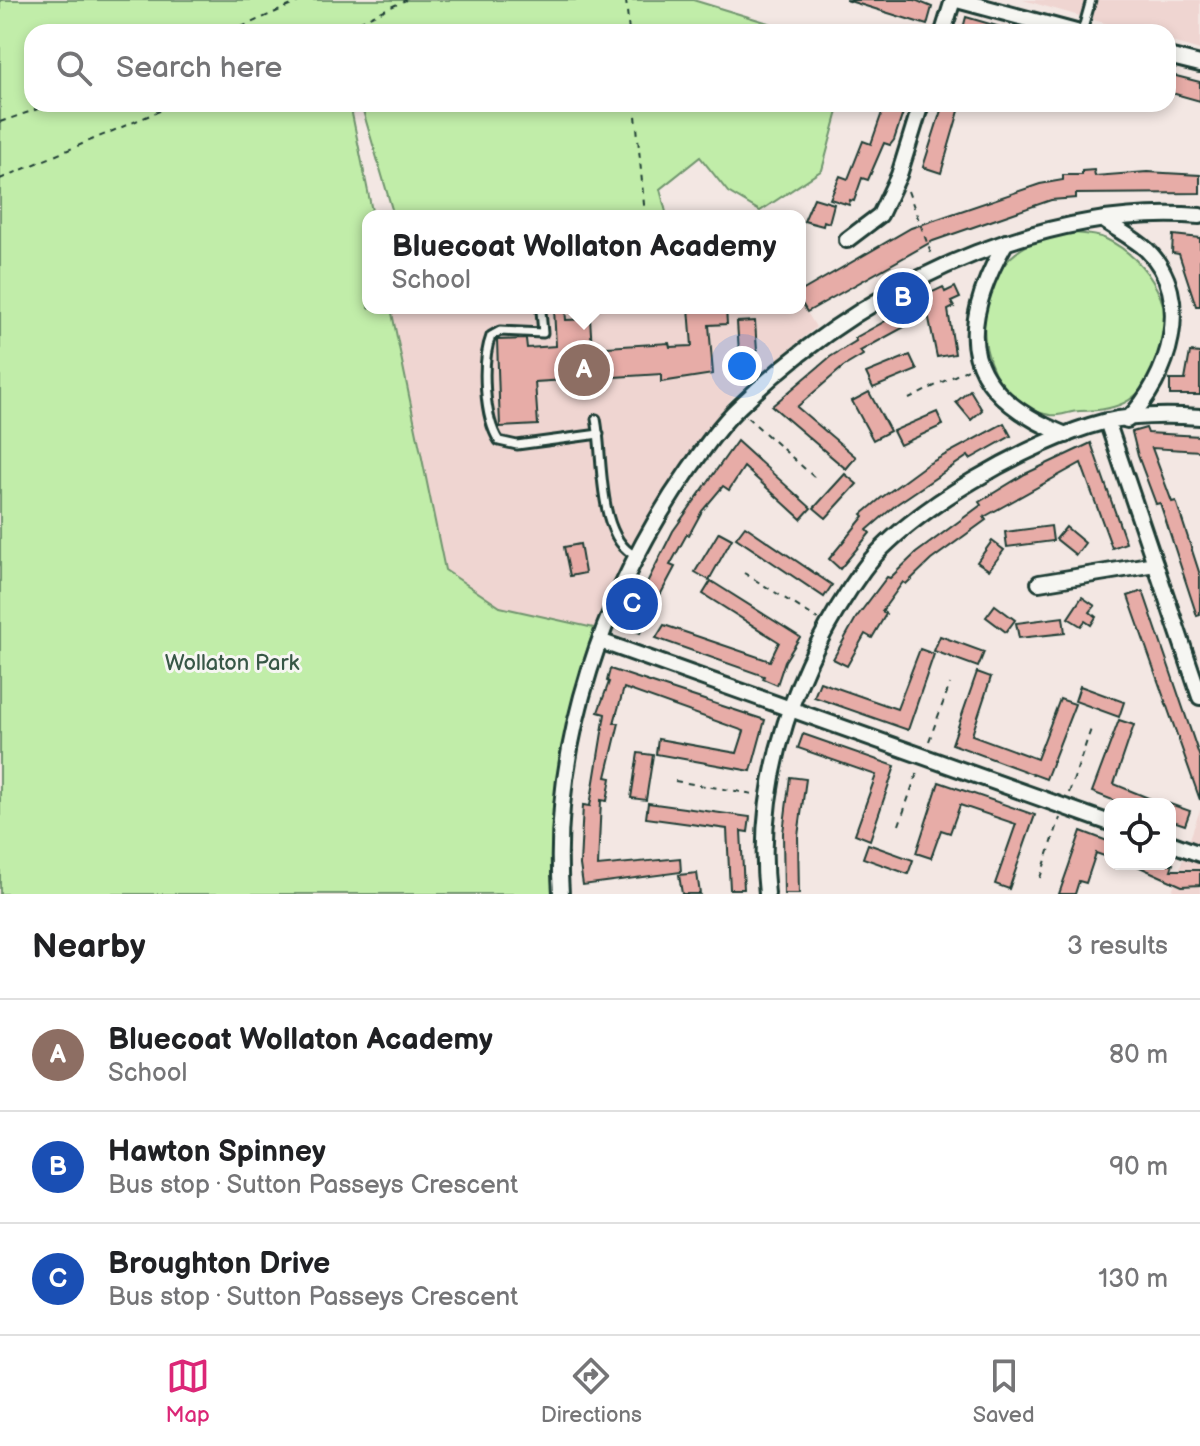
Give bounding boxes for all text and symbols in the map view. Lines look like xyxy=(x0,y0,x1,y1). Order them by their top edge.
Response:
search box xyxy=(24,24,1176,112)
icon: search xyxy=(52,46,96,90)
text: Search here xyxy=(116,50,282,86)
popup xyxy=(362,210,806,314)
text: Bluecoat Wollaton Academy xyxy=(392,229,776,265)
text: School xyxy=(392,265,471,296)
pin: B xyxy=(877,268,929,328)
pin: A xyxy=(558,340,610,400)
your location xyxy=(722,346,762,386)
pin: C xyxy=(606,574,658,634)
park label: Wollaton Park xyxy=(165,650,299,677)
map controls xyxy=(1104,798,1176,870)
button: locate xyxy=(1104,798,1176,870)
text: Nearby xyxy=(32,926,146,967)
text: 3 results xyxy=(1067,931,1168,962)
text: Bluecoat Wollaton Academy xyxy=(108,1022,493,1058)
text: A xyxy=(50,1040,66,1071)
text: 80 m xyxy=(1109,1040,1168,1071)
text: School xyxy=(108,1058,187,1089)
text: Hawton Spinney xyxy=(108,1134,326,1170)
text: B xyxy=(49,1152,67,1183)
text: 90 m xyxy=(1109,1152,1168,1183)
text: Bus stop · Sutton Passeys Crescent xyxy=(108,1170,518,1201)
text: Broughton Drive xyxy=(108,1246,330,1282)
text: C xyxy=(49,1264,67,1295)
text: 130 m xyxy=(1098,1264,1168,1295)
text: Bus stop · Sutton Passeys Crescent xyxy=(108,1282,518,1313)
tab: Map xyxy=(165,1354,210,1429)
tab: Directions xyxy=(541,1354,642,1429)
tab: Saved xyxy=(973,1354,1035,1429)

